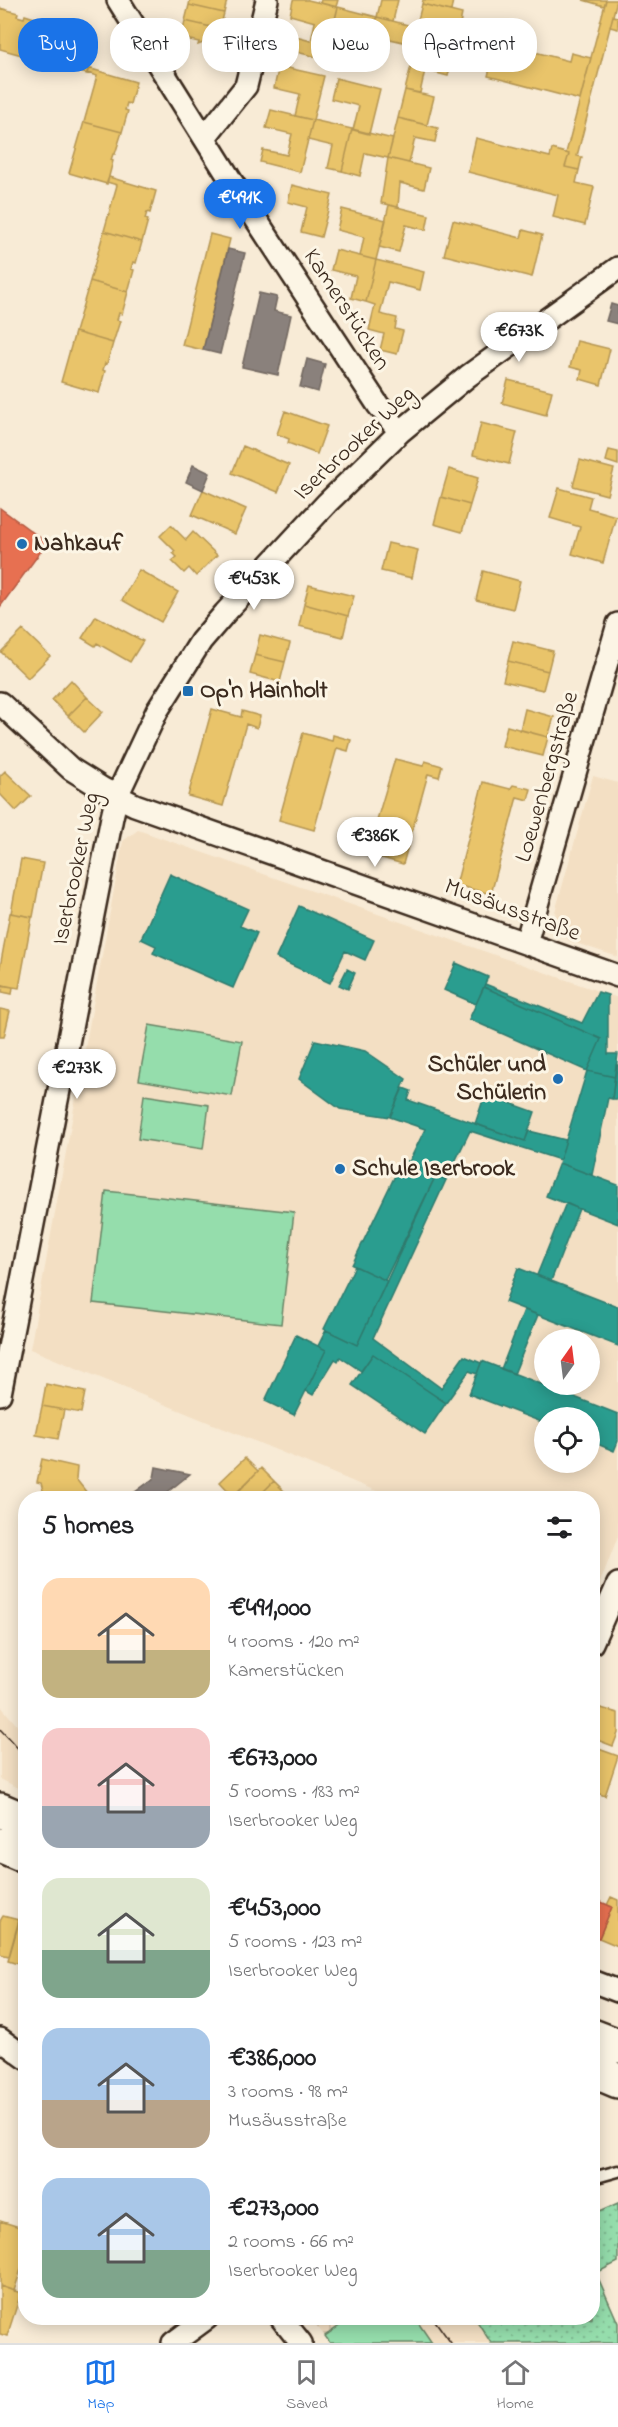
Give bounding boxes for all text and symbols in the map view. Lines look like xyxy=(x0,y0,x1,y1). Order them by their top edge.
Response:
chip: Buy xyxy=(18,18,98,72)
chip: Rent xyxy=(110,18,190,72)
chip: Filters xyxy=(202,18,299,72)
chip: New xyxy=(311,18,390,72)
chip: Apartment xyxy=(402,18,537,72)
pin: €491K xyxy=(198,179,282,230)
text: €491K xyxy=(218,184,262,213)
street label: Kamerstücken xyxy=(293,242,399,378)
pin: €673K xyxy=(477,312,561,363)
text: €673K xyxy=(495,317,543,346)
street label: Iserbrooker Weg xyxy=(286,378,424,510)
place label: Nahkauf xyxy=(34,527,124,562)
marker: Nahkauf xyxy=(15,537,29,551)
pin: €453K xyxy=(212,560,296,611)
text: €453K xyxy=(228,565,280,594)
place label: Op'n Hainholt xyxy=(200,674,328,709)
marker: Op'n Hainholt xyxy=(181,684,195,698)
street label: Loewenbergstraße xyxy=(507,687,589,866)
street label: Iserbrooker Weg xyxy=(44,789,110,949)
pin: €386K xyxy=(333,817,417,868)
text: €386K xyxy=(351,822,399,851)
street label: Musäusstraße xyxy=(439,870,585,952)
place label: Schüler und Schülerin xyxy=(428,1048,547,1111)
pin: €273K xyxy=(35,1049,119,1100)
text: €273K xyxy=(52,1054,102,1083)
marker: Schüler und Schülerin xyxy=(551,1072,565,1086)
place label: Schule Iserbrook xyxy=(352,1152,515,1187)
marker: Schule Iserbrook xyxy=(333,1162,347,1176)
north arrow xyxy=(534,1329,600,1395)
map controls xyxy=(534,1329,600,1473)
button: locate xyxy=(534,1407,600,1473)
text: 5 homes xyxy=(42,1508,134,1546)
icon: filters xyxy=(543,1511,576,1544)
text: €491,000 xyxy=(228,1590,311,1628)
icon: home xyxy=(90,1602,162,1674)
text: 4 rooms · 120 m² xyxy=(228,1628,360,1657)
text: Kamerstücken xyxy=(228,1657,344,1686)
text: €673,000 xyxy=(228,1740,317,1778)
icon: home xyxy=(90,1752,162,1824)
text: 5 rooms · 183 m² xyxy=(228,1778,360,1807)
text: Iserbrooker Weg xyxy=(228,1807,357,1836)
text: €453,000 xyxy=(228,1890,321,1928)
icon: home xyxy=(90,1902,162,1974)
text: 5 rooms · 123 m² xyxy=(228,1928,362,1957)
text: Iserbrooker Weg xyxy=(228,1957,357,1986)
text: €386,000 xyxy=(228,2040,316,2078)
icon: home xyxy=(90,2052,162,2124)
text: 3 rooms · 98 m² xyxy=(228,2078,348,2107)
text: Musäusstraße xyxy=(228,2107,347,2136)
text: €273,000 xyxy=(228,2190,319,2228)
icon: home xyxy=(90,2202,162,2274)
text: 2 rooms · 66 m² xyxy=(228,2228,354,2257)
text: Iserbrooker Weg xyxy=(228,2257,357,2286)
tab: Map xyxy=(84,2356,117,2416)
tab: Saved xyxy=(286,2356,328,2416)
tab: Home xyxy=(496,2356,534,2416)

